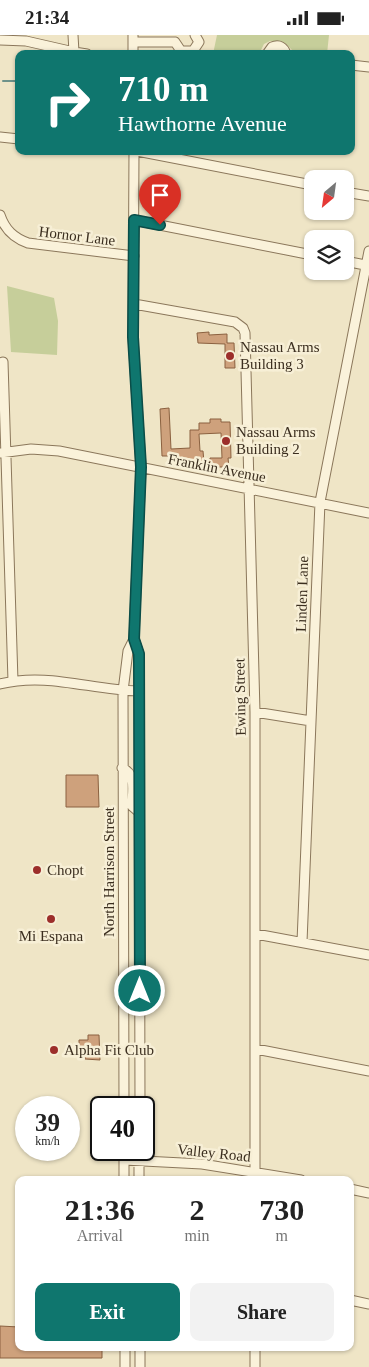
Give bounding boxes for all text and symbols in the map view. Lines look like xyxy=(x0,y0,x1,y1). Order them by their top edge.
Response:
text: 21:34 xyxy=(25,7,69,28)
icon: right xyxy=(35,70,100,135)
text: 710 m xyxy=(118,70,208,109)
text: Hawthorne Avenue xyxy=(118,111,287,136)
north arrow xyxy=(304,170,354,220)
map controls xyxy=(304,170,354,280)
pin xyxy=(139,174,181,225)
icon: arrive xyxy=(146,181,174,209)
street label: Hornor Lane xyxy=(38,223,117,249)
button: layers xyxy=(304,230,354,280)
place label: Nassau Arms Building 3 xyxy=(240,339,320,372)
marker: Nassau Arms Building 3 xyxy=(224,350,236,362)
place label: Nassau Arms Building 2 xyxy=(236,424,316,457)
marker: Nassau Arms Building 2 xyxy=(220,435,232,447)
street label: Franklin Avenue xyxy=(167,451,268,485)
street label: Linden Lane xyxy=(293,555,311,632)
street label: Ewing Street xyxy=(231,657,249,736)
street label: North Harrison Street xyxy=(101,806,117,937)
place label: Chopt xyxy=(47,862,85,878)
marker: Chopt xyxy=(31,864,43,876)
marker: Mi Espana xyxy=(45,913,57,925)
place label: Mi Espana xyxy=(19,928,84,944)
position arrow xyxy=(113,964,165,1016)
place label: Alpha Fit Club xyxy=(64,1042,154,1058)
marker: Alpha Fit Club xyxy=(48,1044,60,1056)
speed limit sign: 40 xyxy=(90,1096,155,1161)
text: 39 xyxy=(35,1109,60,1136)
text: km/h xyxy=(35,1134,60,1148)
street label: Valley Road xyxy=(176,1141,252,1165)
text: 21:36 xyxy=(65,1193,135,1226)
text: 2 xyxy=(189,1193,204,1226)
text: 730 xyxy=(259,1193,304,1226)
text: Arrival xyxy=(77,1227,123,1244)
text: min xyxy=(185,1227,209,1244)
text: m xyxy=(275,1227,288,1244)
button: Exit xyxy=(35,1283,180,1341)
button: Share xyxy=(190,1283,334,1341)

